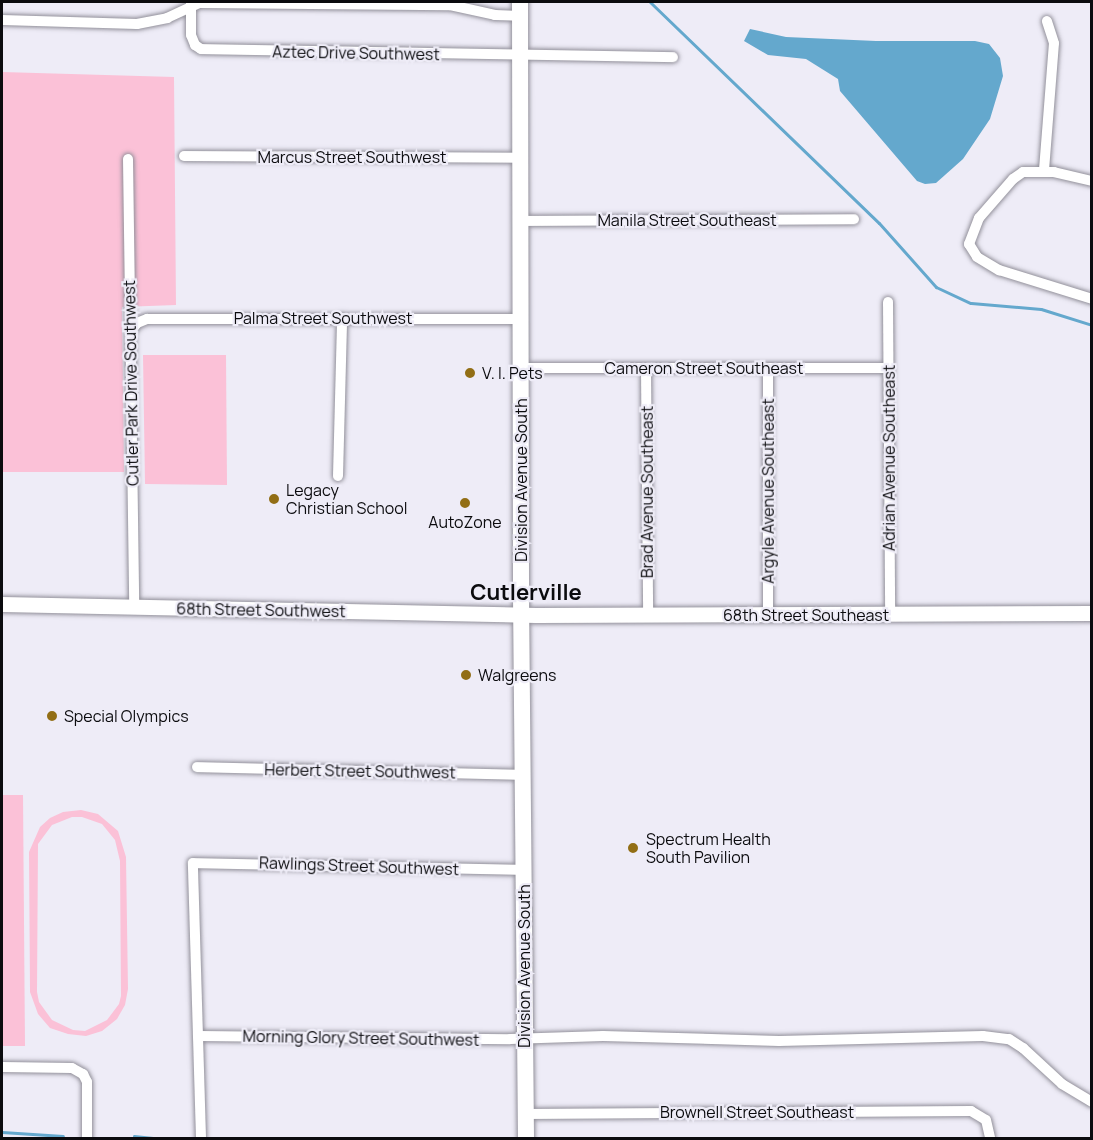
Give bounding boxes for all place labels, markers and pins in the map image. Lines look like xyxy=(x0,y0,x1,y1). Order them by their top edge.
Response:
place label: V. I. Pets xyxy=(482,363,543,383)
marker: V. I. Pets xyxy=(463,366,477,380)
place label: Legacy Christian School xyxy=(286,480,407,518)
marker: Legacy Christian School xyxy=(267,492,281,506)
marker: AutoZone xyxy=(458,496,472,510)
place label: AutoZone xyxy=(428,512,502,532)
place label: Walgreens xyxy=(478,665,556,685)
marker: Walgreens xyxy=(459,668,473,682)
place label: Special Olympics xyxy=(64,706,189,726)
marker: Special Olympics xyxy=(45,709,59,723)
place label: Spectrum Health South Pavilion xyxy=(646,829,771,867)
marker: Spectrum Health South Pavilion xyxy=(624,839,642,857)

